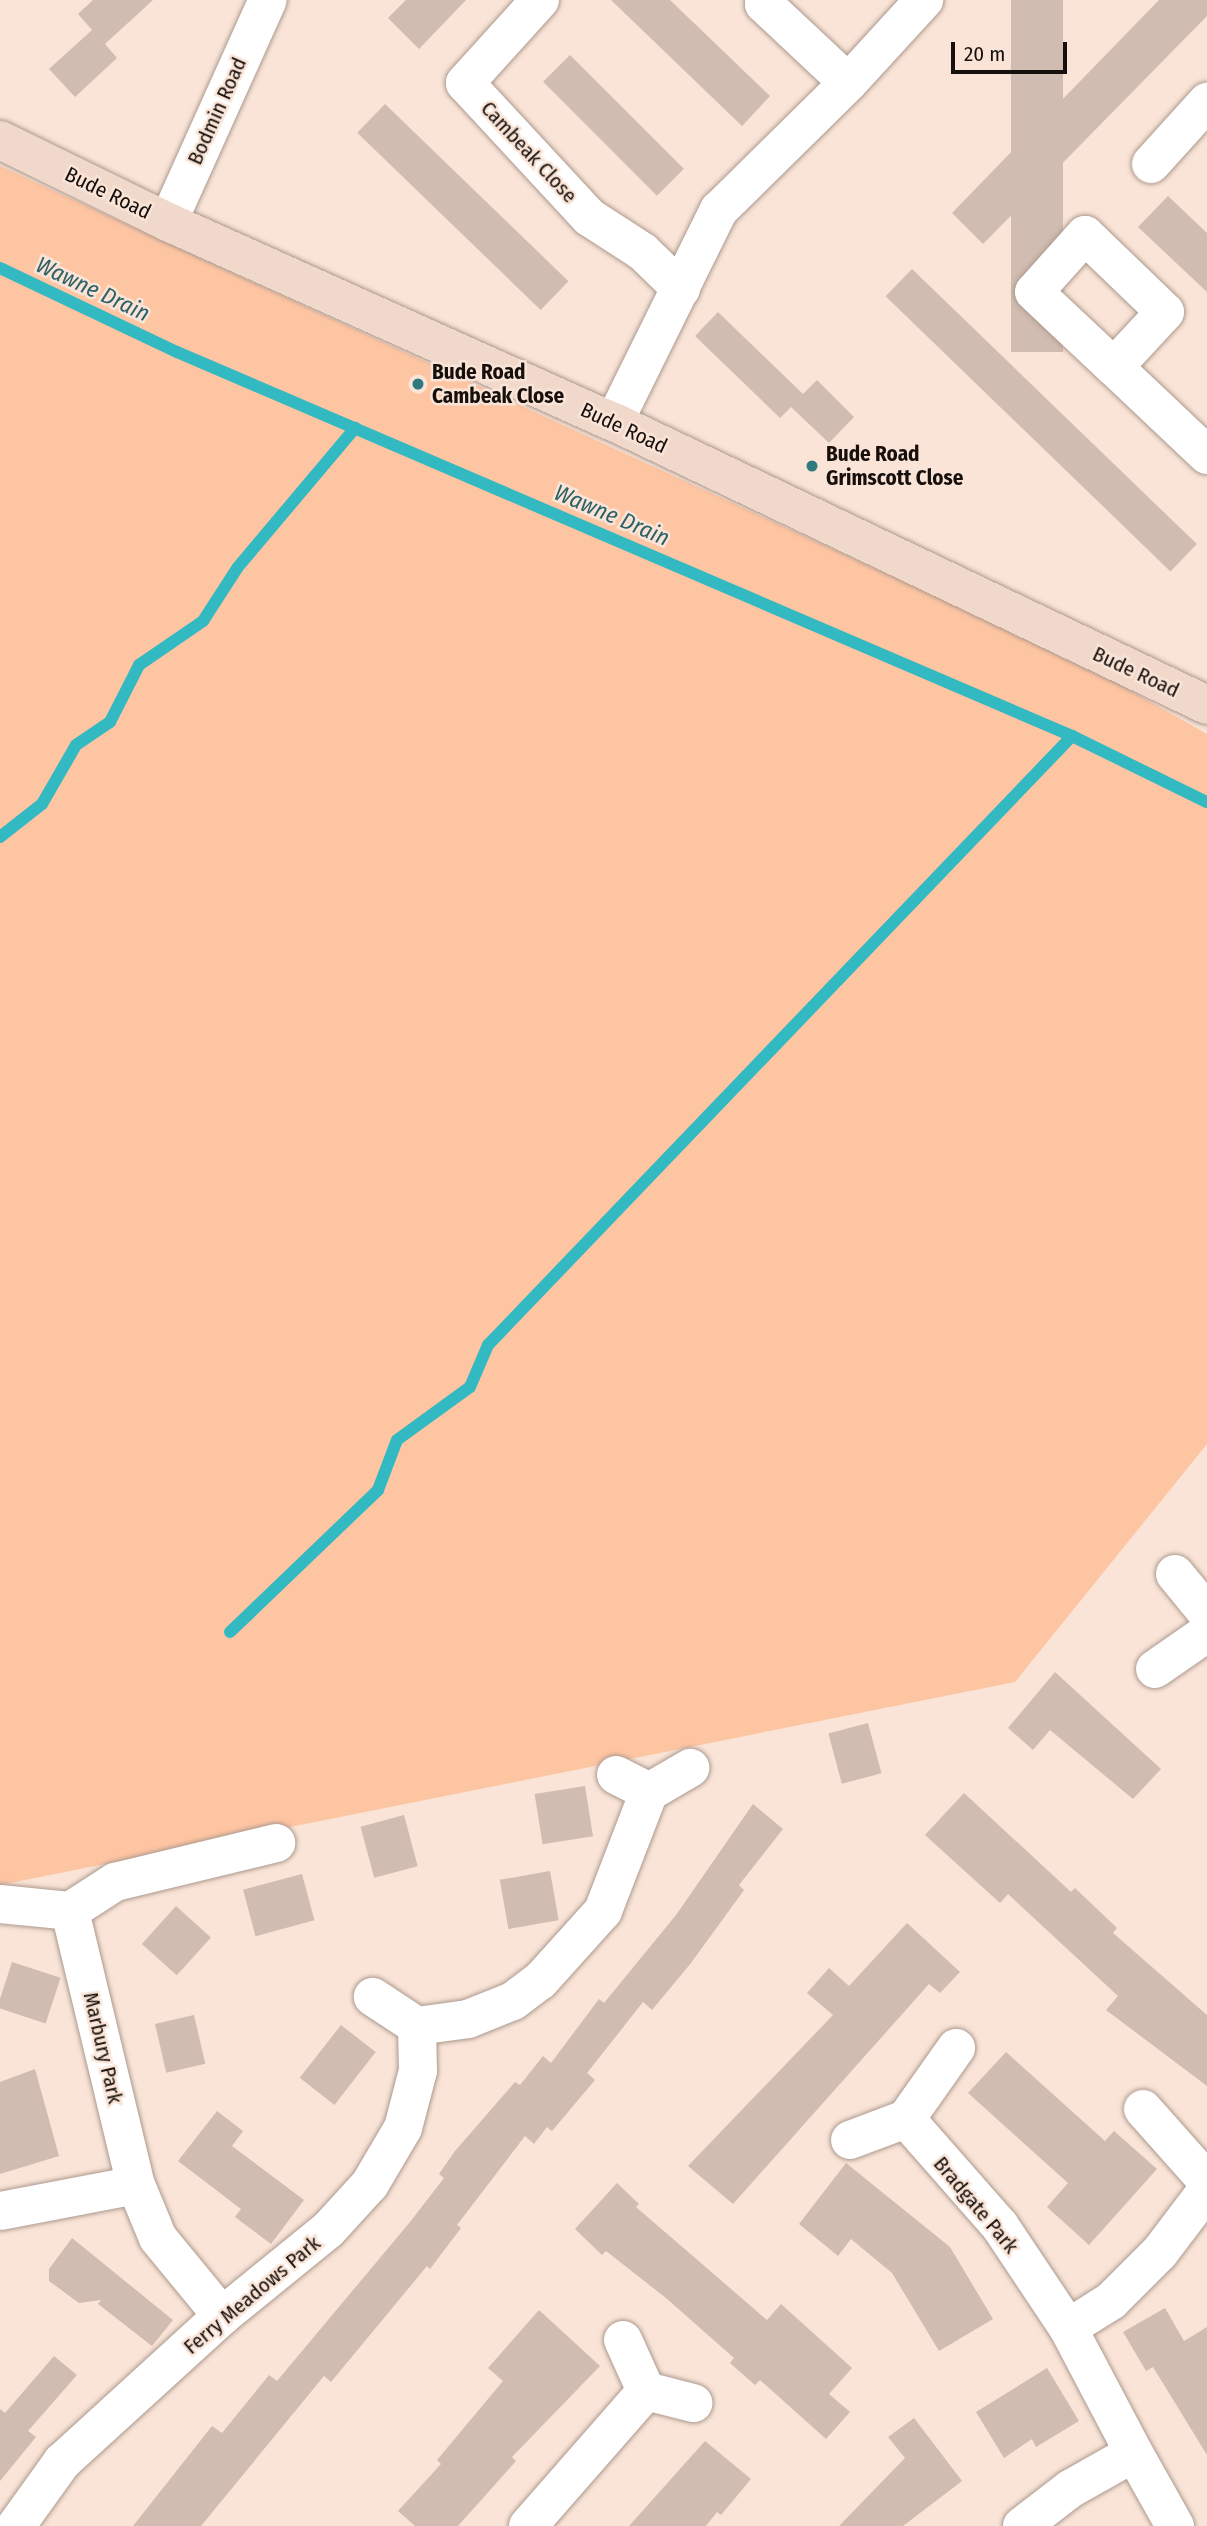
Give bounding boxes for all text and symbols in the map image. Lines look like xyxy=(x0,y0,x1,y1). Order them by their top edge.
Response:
scale bar xyxy=(955,28,1070,72)
text: 20 m xyxy=(964,41,1005,67)
street label: Bodmin Road xyxy=(182,53,252,169)
street label: Cambeak Close xyxy=(476,96,582,208)
street label: Bude Road xyxy=(61,161,155,225)
water label: Wawne Drain xyxy=(32,251,154,327)
place label: Bude Road Cambeak Close xyxy=(432,359,564,409)
marker: Bude Road Cambeak Close xyxy=(410,376,426,392)
street label: Bude Road xyxy=(577,397,671,459)
place label: Bude Road Grimscott Close xyxy=(826,441,963,491)
marker: Bude Road Grimscott Close xyxy=(804,458,820,474)
water label: Wawne Drain xyxy=(550,478,674,552)
street label: Bude Road xyxy=(1089,641,1183,703)
street label: Marbury Park xyxy=(78,1990,128,2106)
street label: Bradgate Park xyxy=(928,2151,1024,2259)
street label: Ferry Meadows Park xyxy=(179,2231,325,2359)

